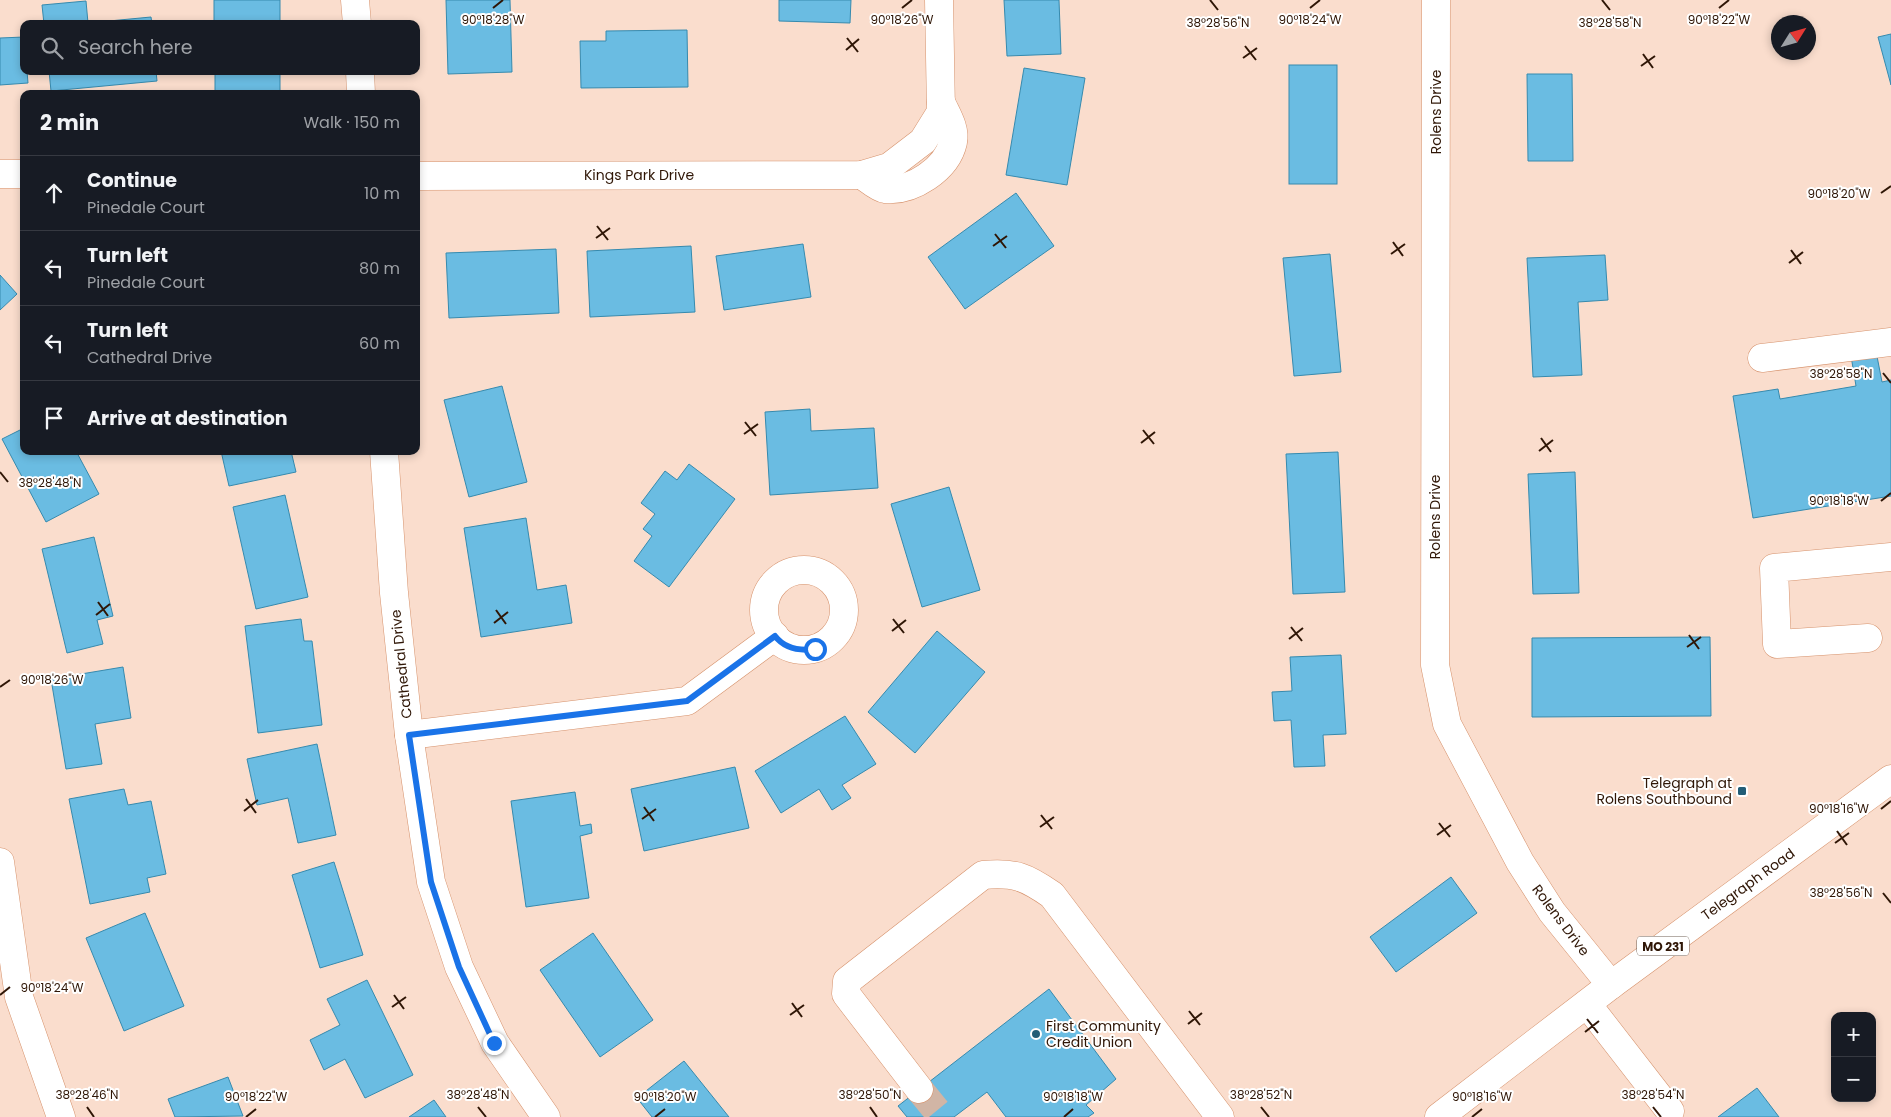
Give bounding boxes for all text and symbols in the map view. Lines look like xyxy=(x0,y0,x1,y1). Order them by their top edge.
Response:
text: 90°18'28"W xyxy=(461,11,525,28)
text: 90°18'26"W xyxy=(870,11,934,28)
text: 90°18'24"W xyxy=(1278,11,1342,28)
text: 90°18'22"W xyxy=(1688,11,1750,28)
text: 38°28'56"N xyxy=(1186,14,1250,31)
text: 38°28'58"N xyxy=(1579,14,1642,31)
north arrow xyxy=(1771,15,1816,60)
search box xyxy=(20,20,420,75)
icon: search xyxy=(38,34,66,62)
text: Search here xyxy=(78,34,192,61)
street label: Rolens Drive xyxy=(1426,69,1446,154)
text: 2 min xyxy=(40,108,99,137)
text: Walk · 150 m xyxy=(303,111,400,134)
street label: Kings Park Drive xyxy=(584,165,694,185)
text: Continue xyxy=(87,167,177,194)
icon: ahead xyxy=(40,179,68,207)
text: 10 m xyxy=(364,182,400,205)
text: 90°18'20"W xyxy=(1808,185,1871,202)
text: Pinedale Court xyxy=(87,196,205,219)
text: Turn left xyxy=(87,242,168,269)
icon: left xyxy=(40,254,68,282)
text: 80 m xyxy=(359,257,400,280)
text: Pinedale Court xyxy=(87,271,205,294)
text: Turn left xyxy=(87,317,168,344)
icon: left xyxy=(40,329,68,357)
text: 60 m xyxy=(359,332,400,355)
text: Cathedral Drive xyxy=(87,346,212,369)
text: 38°28'58"N xyxy=(1810,365,1873,382)
icon: arrive xyxy=(40,404,68,432)
text: Arrive at destination xyxy=(87,405,288,432)
text: 38°28'48"N xyxy=(18,474,82,491)
street label: Rolens Drive xyxy=(1425,474,1445,559)
text: 90°18'18"W xyxy=(1809,492,1869,509)
street label: Cathedral Drive xyxy=(385,608,417,719)
route start xyxy=(804,638,827,661)
text: 90°18'26"W xyxy=(20,671,84,688)
place label: Telegraph at Rolens Southbound xyxy=(1596,773,1732,809)
marker: Telegraph at Rolens Southbound xyxy=(1736,785,1748,797)
text: 90°18'16"W xyxy=(1809,800,1869,817)
street label: Telegraph Road xyxy=(1697,843,1799,925)
street label: Rolens Drive xyxy=(1528,880,1595,960)
text: 38°28'56"N xyxy=(1809,884,1873,901)
road number: MO 231 xyxy=(1637,936,1689,956)
text: 90°18'24"W xyxy=(20,979,84,996)
map controls xyxy=(1831,1012,1876,1102)
button: + xyxy=(1831,1012,1876,1057)
place label: First Community Credit Union xyxy=(1046,1016,1161,1052)
marker: First Community Credit Union xyxy=(1030,1028,1042,1040)
route end xyxy=(483,1032,506,1055)
button: − xyxy=(1831,1057,1876,1102)
text: 38°28'46"N xyxy=(55,1086,119,1103)
text: 38°28'48"N xyxy=(446,1086,510,1103)
text: 38°28'50"N xyxy=(839,1086,901,1103)
text: 38°28'52"N xyxy=(1230,1086,1292,1103)
text: 38°28'54"N xyxy=(1622,1086,1684,1103)
text: 90°18'22"W xyxy=(225,1088,287,1105)
text: 90°18'20"W xyxy=(634,1088,697,1105)
text: 90°18'18"W xyxy=(1043,1088,1103,1105)
text: 90°18'16"W xyxy=(1452,1088,1512,1105)

